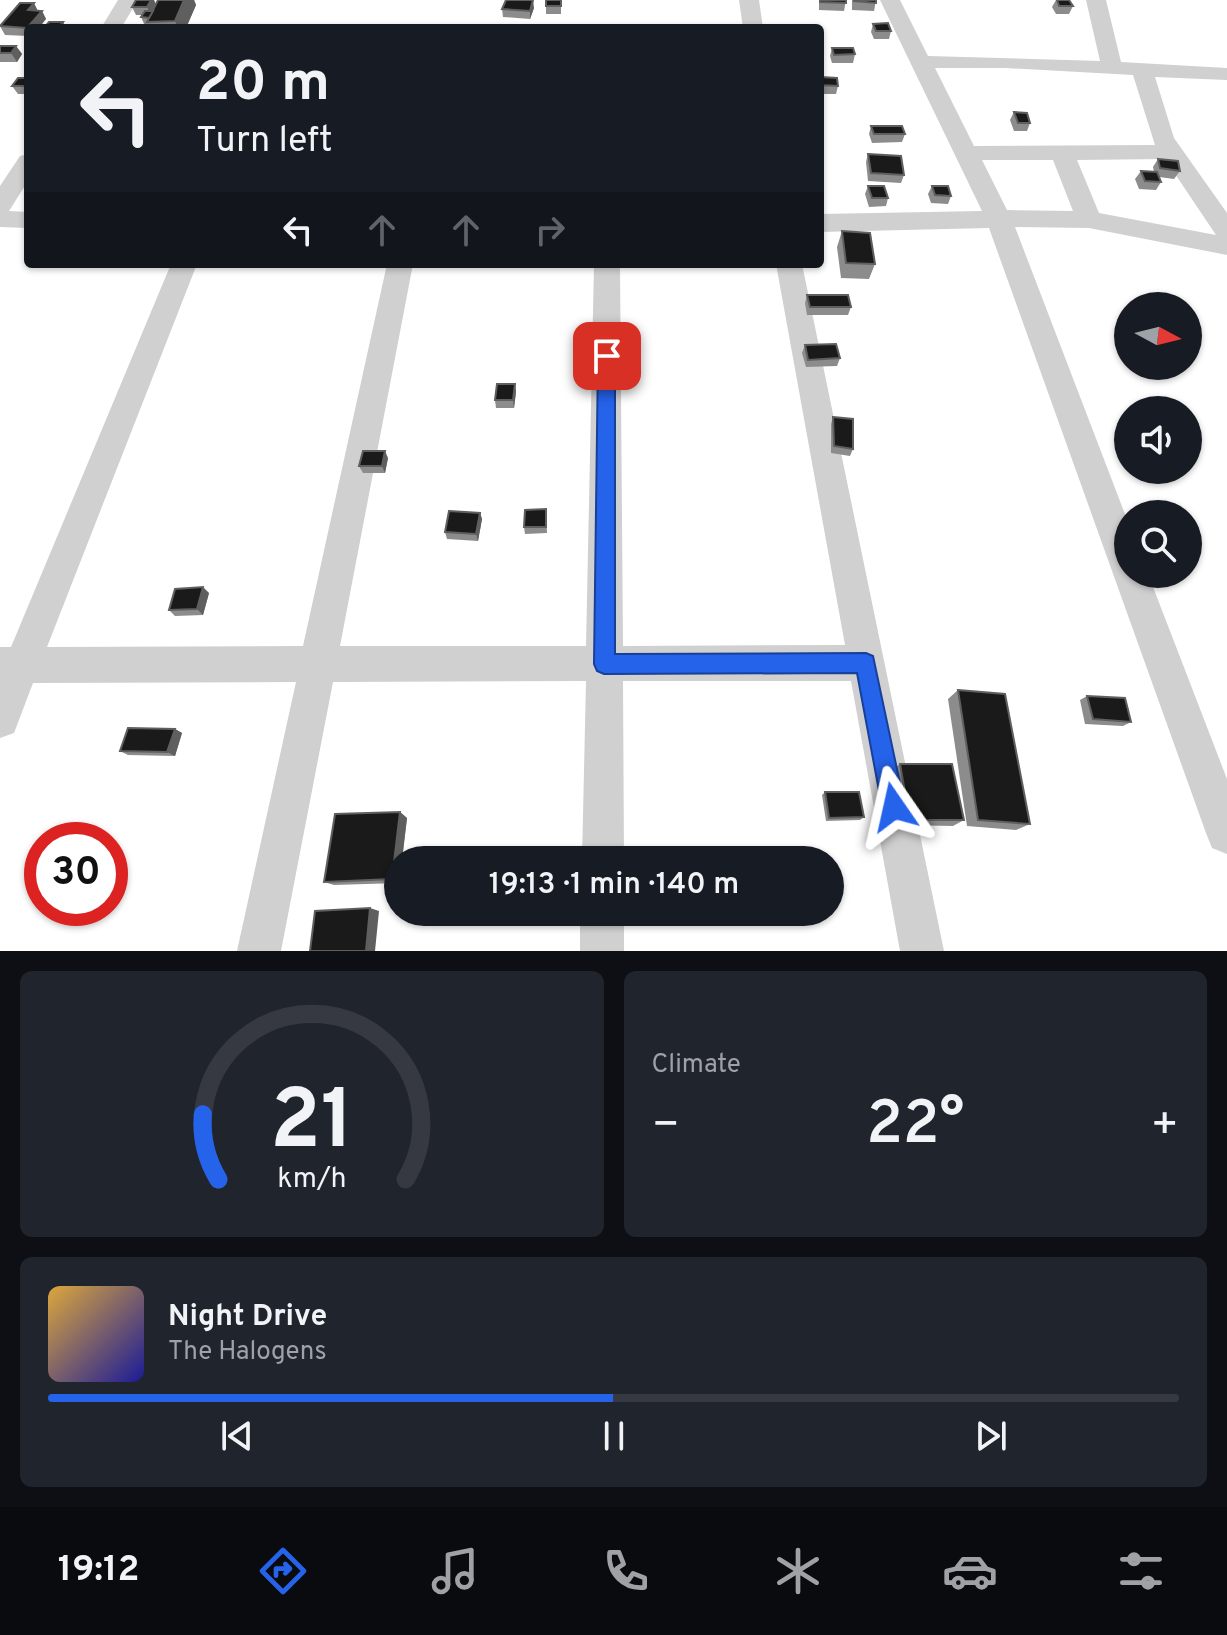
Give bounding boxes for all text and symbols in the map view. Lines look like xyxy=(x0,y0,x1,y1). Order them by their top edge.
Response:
text: 20 m xyxy=(196,50,330,120)
icon: left xyxy=(64,56,168,160)
text: Turn left xyxy=(196,119,333,165)
icon: left xyxy=(276,208,320,252)
icon: ahead xyxy=(360,208,404,252)
icon: ahead xyxy=(444,208,488,252)
icon: right xyxy=(528,208,572,252)
north arrow xyxy=(1114,292,1202,380)
map controls xyxy=(1114,292,1202,588)
pin xyxy=(573,322,641,390)
icon: arrive xyxy=(585,334,629,378)
button: sound xyxy=(1114,396,1202,484)
button: search xyxy=(1114,500,1202,588)
position arrow xyxy=(852,765,936,849)
speed limit sign: 30 xyxy=(24,822,128,926)
text: 19:13 · 1 min · 140 m xyxy=(489,867,739,904)
text: Climate xyxy=(652,1049,741,1082)
text: 21 xyxy=(270,1073,354,1178)
text: 22° xyxy=(866,1089,964,1165)
text: − xyxy=(652,1099,680,1155)
text: + xyxy=(1151,1099,1179,1155)
text: km/h xyxy=(277,1162,346,1198)
text: Night Drive xyxy=(168,1299,327,1336)
text: The Halogens xyxy=(168,1336,327,1369)
icon: previous xyxy=(215,1414,259,1458)
icon: pause xyxy=(592,1414,636,1458)
icon: next xyxy=(969,1414,1013,1458)
icon: directions xyxy=(255,1543,311,1599)
icon: music xyxy=(427,1543,483,1599)
icon: phone xyxy=(598,1543,654,1599)
icon: climate xyxy=(770,1543,826,1599)
icon: car xyxy=(942,1543,998,1599)
icon: filters xyxy=(1113,1543,1169,1599)
text: 19:12 xyxy=(58,1548,139,1594)

